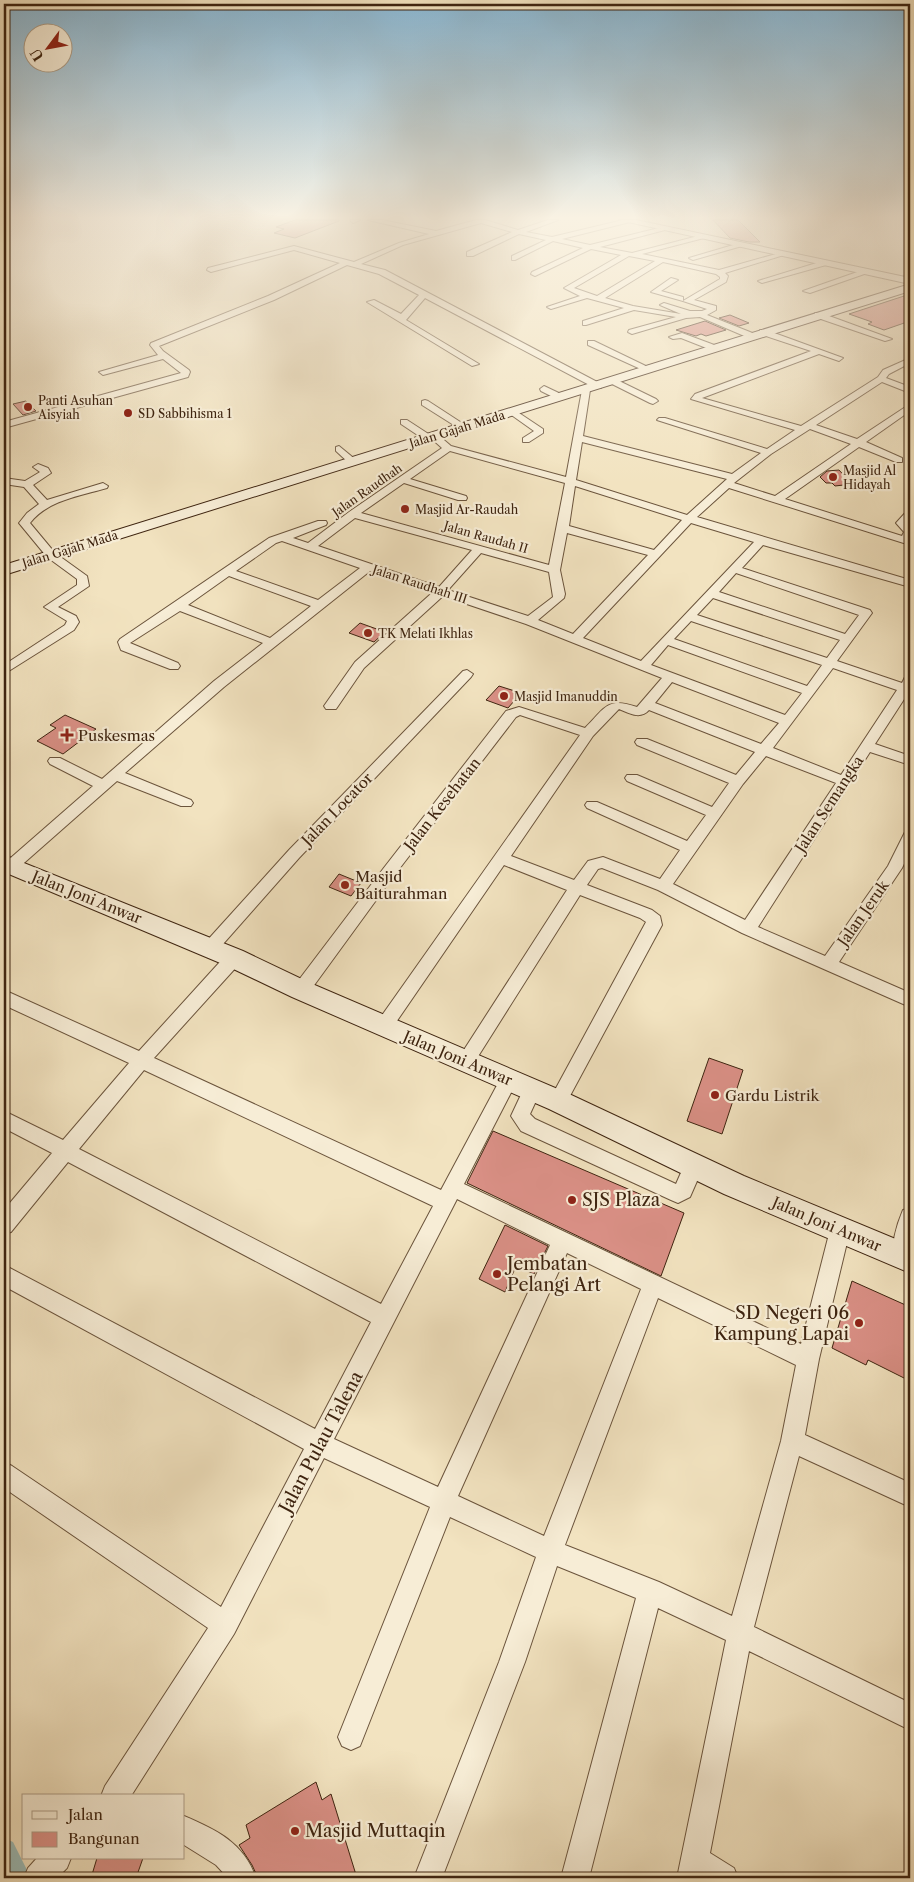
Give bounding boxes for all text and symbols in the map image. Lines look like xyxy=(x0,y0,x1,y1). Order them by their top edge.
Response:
north arrow xyxy=(22,22,72,72)
text: U xyxy=(26,45,48,64)
place label: Panti Asuhan Aisyiah xyxy=(37,393,114,422)
marker: Panti Asuhan Aisyiah xyxy=(22,401,34,413)
place label: SD Sabbihisma 1 xyxy=(138,406,232,421)
marker: SD Sabbihisma 1 xyxy=(122,407,134,419)
street label: Jalan Gajah Mada xyxy=(405,407,507,451)
street label: Jalan Raudhah xyxy=(327,460,405,521)
place label: Masjid Al Hidayah xyxy=(843,463,897,492)
marker: Masjid Al Hidayah xyxy=(827,471,839,483)
place label: Masjid Ar-Raudah xyxy=(415,502,519,517)
marker: Masjid Ar-Raudah xyxy=(399,503,411,515)
street label: Jalan Raudah II xyxy=(440,517,530,556)
street label: Jalan Gajah Mada xyxy=(18,527,120,571)
street label: Jalan Raudhah III xyxy=(369,561,469,606)
place label: TK Melati Ikhlas xyxy=(378,626,473,641)
marker: TK Melati Ikhlas xyxy=(362,627,374,639)
place label: Masjid Imanuddin xyxy=(514,689,618,704)
marker: Masjid Imanuddin xyxy=(498,690,510,702)
place label: Puskesmas xyxy=(78,726,155,745)
marker: Puskesmas xyxy=(60,728,74,742)
street label: Jalan Semangka xyxy=(790,752,867,858)
street label: Jalan Kesehatan xyxy=(398,753,485,856)
street label: Jalan Locator xyxy=(296,768,377,851)
street label: Jalan Joni Anwar xyxy=(27,866,145,928)
place label: Masjid Baiturahman xyxy=(355,867,448,903)
street label: Jalan Jeruk xyxy=(832,875,893,951)
marker: Masjid Baiturahman xyxy=(339,879,351,891)
street label: Jalan Joni Anwar xyxy=(399,1026,516,1090)
place label: Gardu Listrik xyxy=(725,1086,821,1105)
marker: Gardu Listrik xyxy=(709,1089,721,1101)
place label: SJS Plaza xyxy=(582,1189,661,1211)
street label: Jalan Joni Anwar xyxy=(768,1192,885,1256)
marker: SJS Plaza xyxy=(566,1194,578,1206)
place label: Jembatan Pelangi Art xyxy=(504,1253,602,1296)
marker: Jembatan Pelangi Art xyxy=(491,1268,503,1280)
place label: SD Negeri 06 Kampung Lapai xyxy=(714,1302,850,1345)
marker: SD Negeri 06 Kampung Lapai xyxy=(853,1317,865,1329)
street label: Jalan Pulau Talena xyxy=(273,1367,368,1519)
legend xyxy=(22,1794,185,1860)
text: Jalan xyxy=(66,1805,103,1824)
place label: Masjid Muttaqin xyxy=(305,1820,446,1842)
marker: Masjid Muttaqin xyxy=(289,1825,301,1837)
text: Bangunan xyxy=(68,1829,140,1848)

